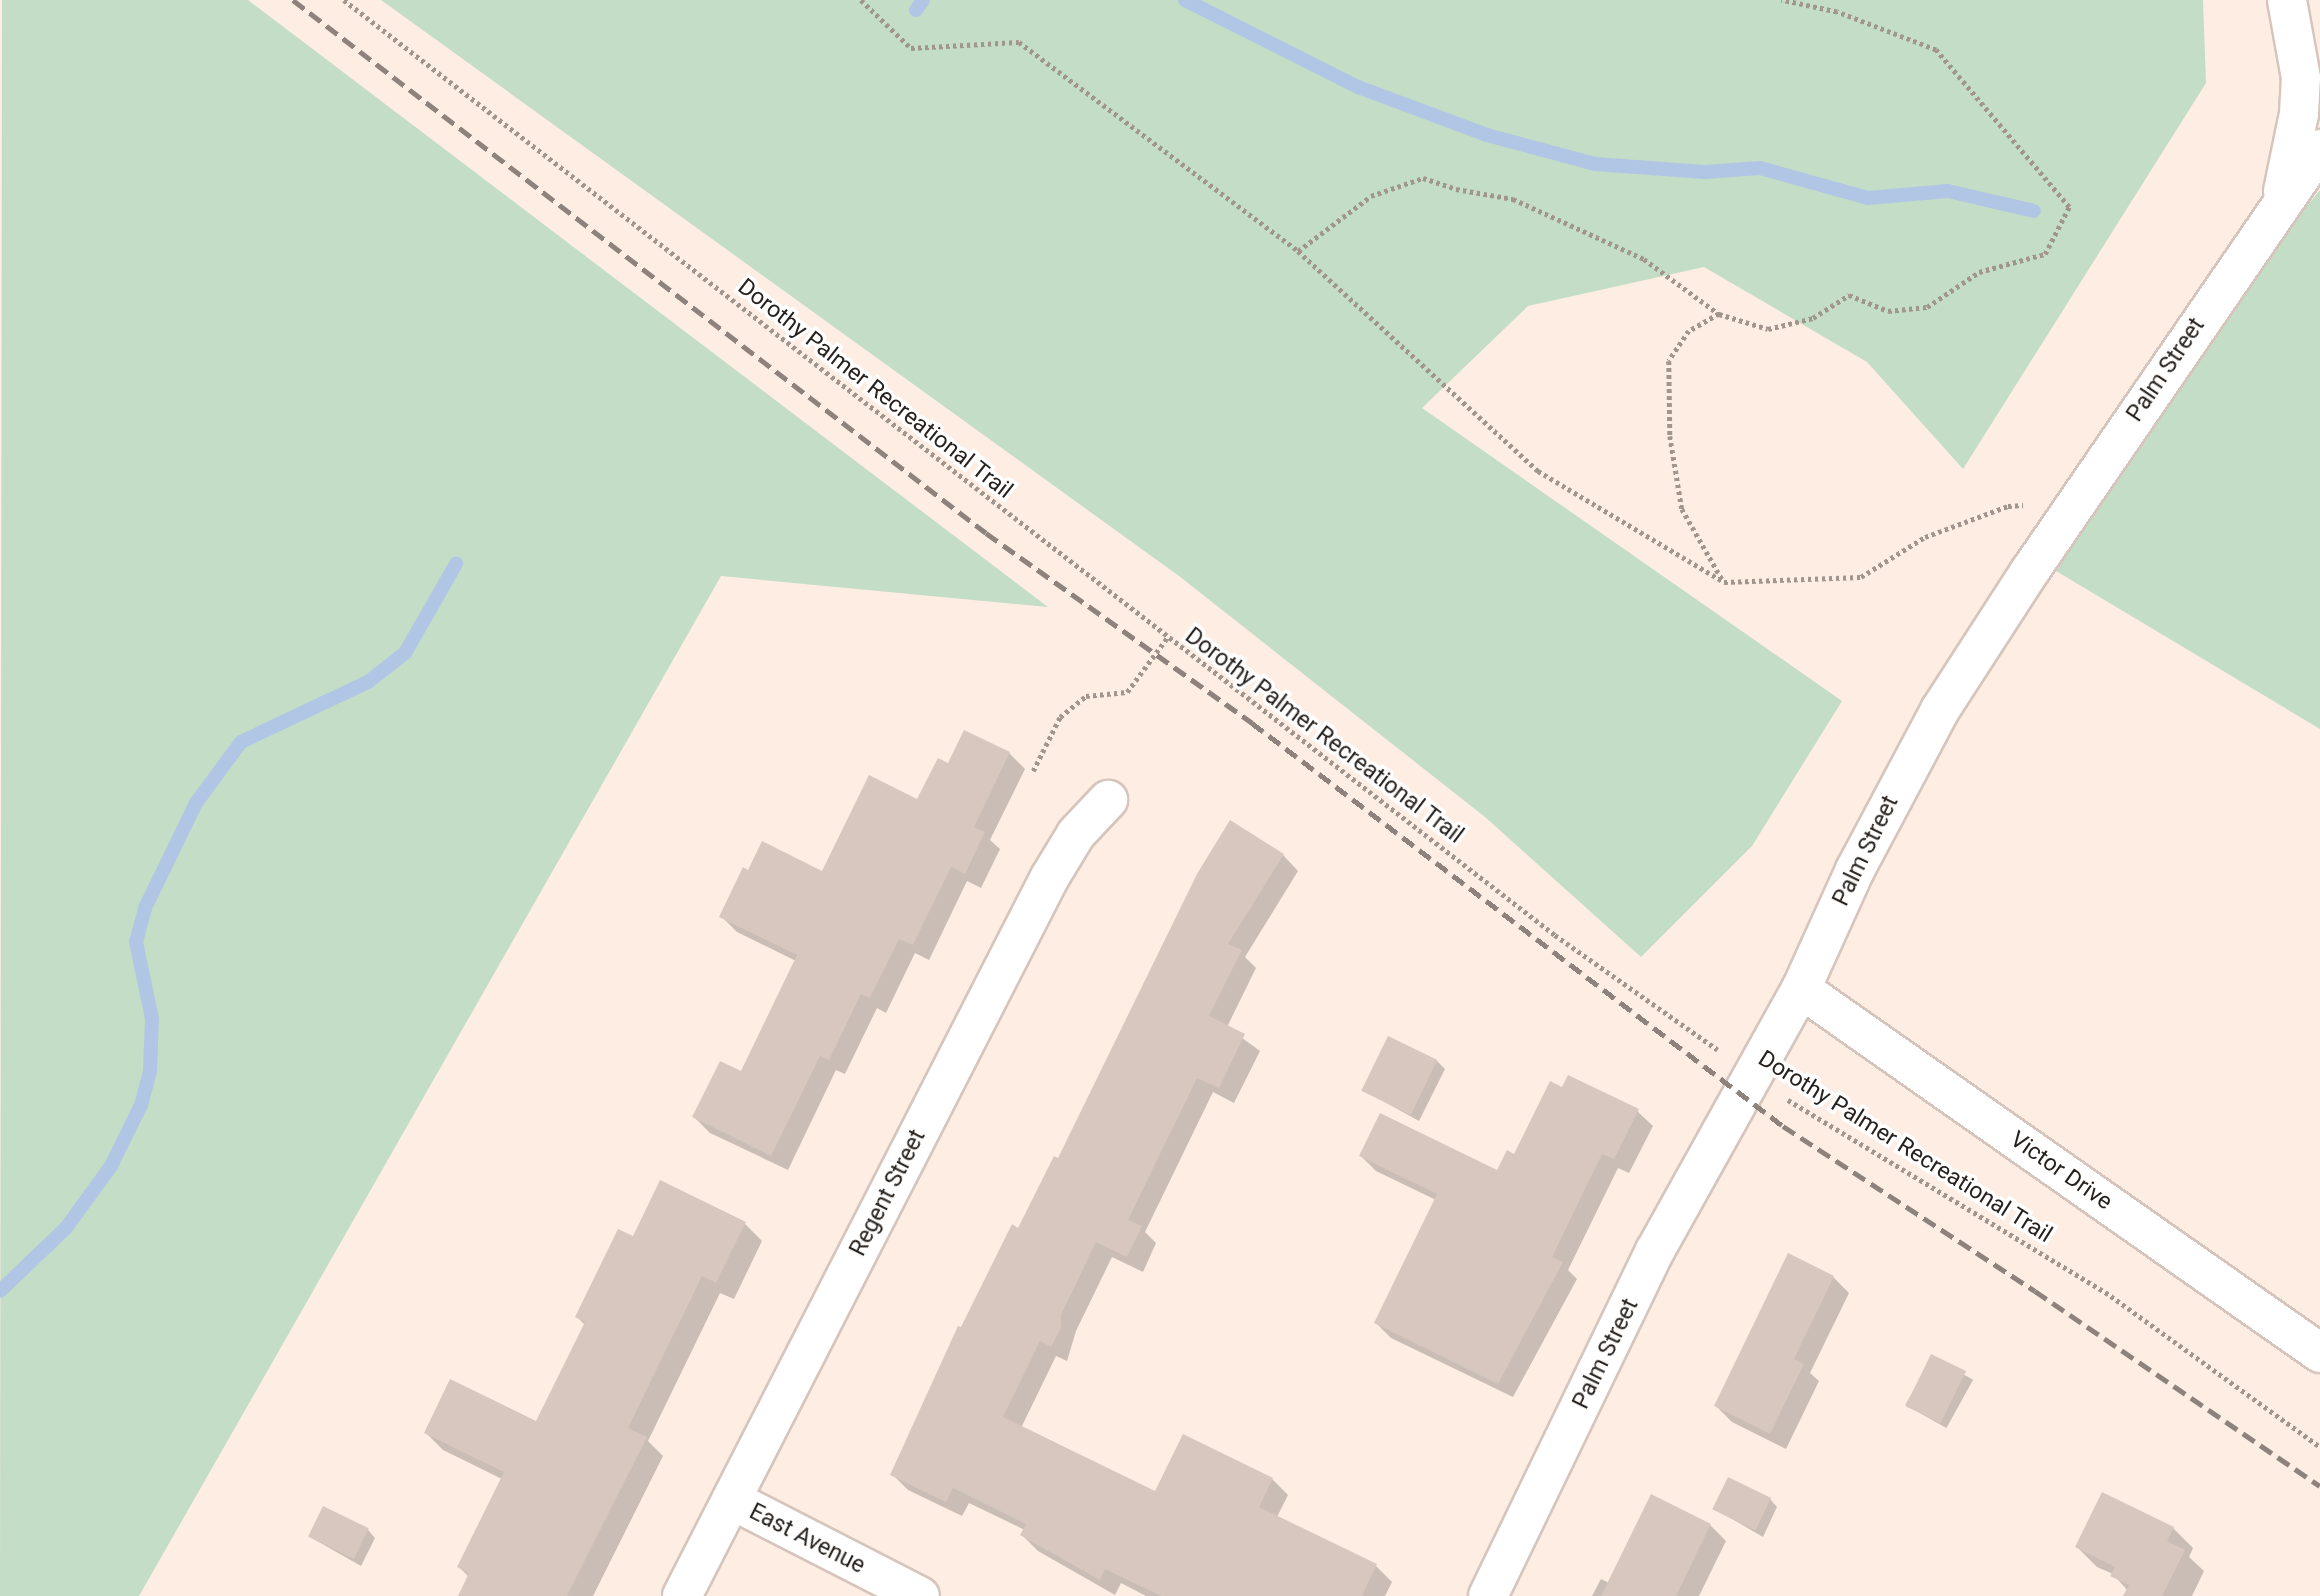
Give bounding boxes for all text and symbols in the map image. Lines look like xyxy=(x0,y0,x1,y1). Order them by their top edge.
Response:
street label: Dorothy Palmer Recreational Trail xyxy=(732,273,1018,505)
street label: Palm Street xyxy=(2121,313,2211,427)
street label: Dorothy Palmer Recreational Trail xyxy=(1179,622,1469,850)
street label: Palm Street xyxy=(1828,791,1904,911)
street label: Dorothy Palmer Recreational Trail xyxy=(1753,1045,2057,1249)
street label: Regent Street xyxy=(844,1125,932,1261)
street label: Victor Drive xyxy=(2005,1126,2117,1216)
street label: Palm Street xyxy=(1568,1294,1644,1414)
street label: East Avenue xyxy=(745,1498,869,1580)

